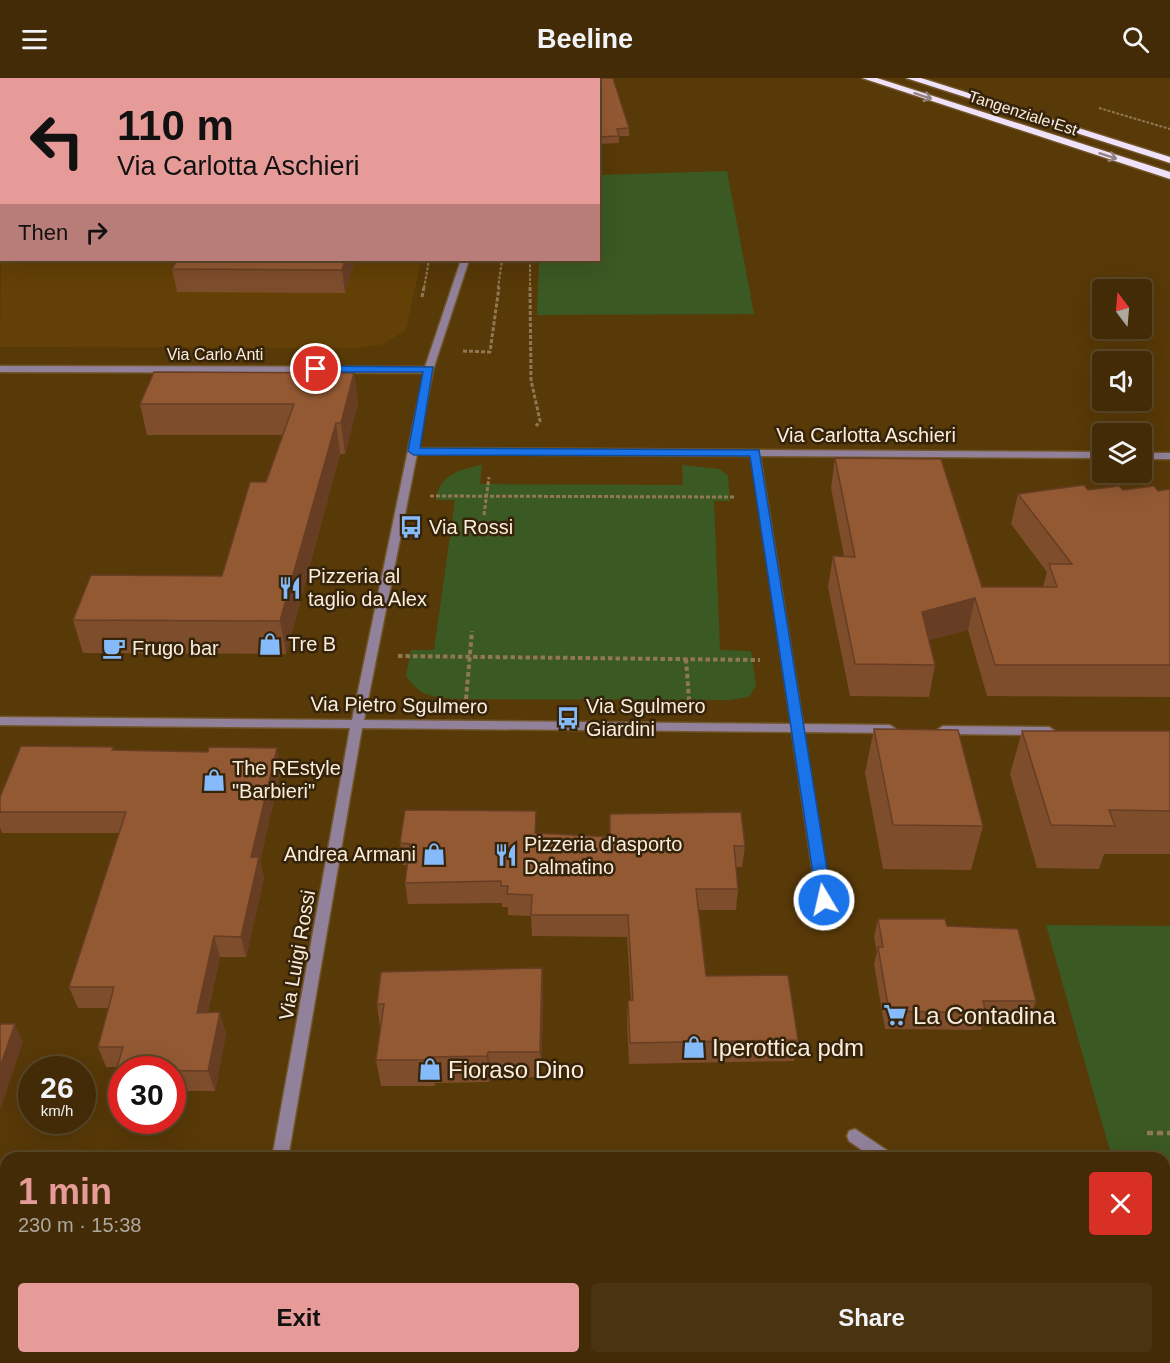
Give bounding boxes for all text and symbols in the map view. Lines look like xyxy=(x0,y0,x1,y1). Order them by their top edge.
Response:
icon: menu xyxy=(18,23,51,56)
icon: search xyxy=(1119,23,1152,56)
text: Beeline xyxy=(537,24,633,54)
street label: Tangenziale Est xyxy=(967,87,1080,139)
one-way arrow xyxy=(913,91,932,102)
icon: left xyxy=(18,102,96,180)
text: 110 m xyxy=(117,102,234,149)
text: Via Carlotta Aschieri xyxy=(117,151,360,181)
one-way arrow xyxy=(1098,151,1117,162)
icon: right xyxy=(80,216,113,249)
text: Then xyxy=(18,220,68,245)
north arrow xyxy=(1092,279,1152,339)
map controls xyxy=(1092,279,1152,483)
pin xyxy=(290,343,341,394)
street label: Via Carlo Anti xyxy=(167,346,263,363)
button: sound xyxy=(1092,351,1152,411)
icon: arrive xyxy=(299,352,332,385)
button: layers xyxy=(1092,423,1152,483)
street label: Via Carlotta Aschieri xyxy=(776,424,956,446)
bus stop icon: Via Rossi xyxy=(398,514,424,540)
place label: Via Rossi xyxy=(429,516,513,538)
place label: Pizzeria al taglio da Alex xyxy=(308,565,427,610)
restaurant icon: Pizzeria al taglio da Alex xyxy=(277,575,303,601)
shop icon: Tre B xyxy=(257,631,283,657)
place label: Tre B xyxy=(288,633,336,655)
cafe icon: Frugo bar xyxy=(101,635,127,661)
place label: Frugo bar xyxy=(132,637,219,659)
street label: Via Pietro Sgulmero xyxy=(310,692,488,718)
place label: Via Sgulmero Giardini xyxy=(586,695,706,740)
bus stop icon: Via Sgulmero Giardini xyxy=(555,705,581,731)
place label: The REstyle "Barbieri" xyxy=(232,757,341,802)
shop icon: The REstyle "Barbieri" xyxy=(201,767,227,793)
place label: Pizzeria d'asporto Dalmatino xyxy=(524,833,682,878)
shop icon: Andrea Armani xyxy=(421,841,447,867)
restaurant icon: Pizzeria d'asporto Dalmatino xyxy=(493,842,519,868)
place label: Andrea Armani xyxy=(284,843,416,865)
position arrow xyxy=(792,868,856,932)
street label: Via Luigi Rossi xyxy=(275,888,319,1022)
supermarket icon: La Contadina xyxy=(882,1002,908,1028)
place label: La Contadina xyxy=(913,1002,1056,1029)
shop icon: Iperottica pdm xyxy=(681,1034,707,1060)
place label: Iperottica pdm xyxy=(712,1034,864,1061)
speed limit sign: 30 xyxy=(108,1056,186,1134)
shop icon: Fioraso Dino xyxy=(417,1056,443,1082)
place label: Fioraso Dino xyxy=(448,1056,584,1083)
text: 26 xyxy=(40,1071,74,1104)
text: km/h xyxy=(41,1102,73,1119)
text: 1 min xyxy=(18,1171,112,1212)
button: close xyxy=(1089,1172,1152,1235)
text: 230 m · 15:38 xyxy=(18,1214,141,1236)
button: Exit xyxy=(18,1283,579,1352)
button: Share xyxy=(591,1283,1152,1352)

